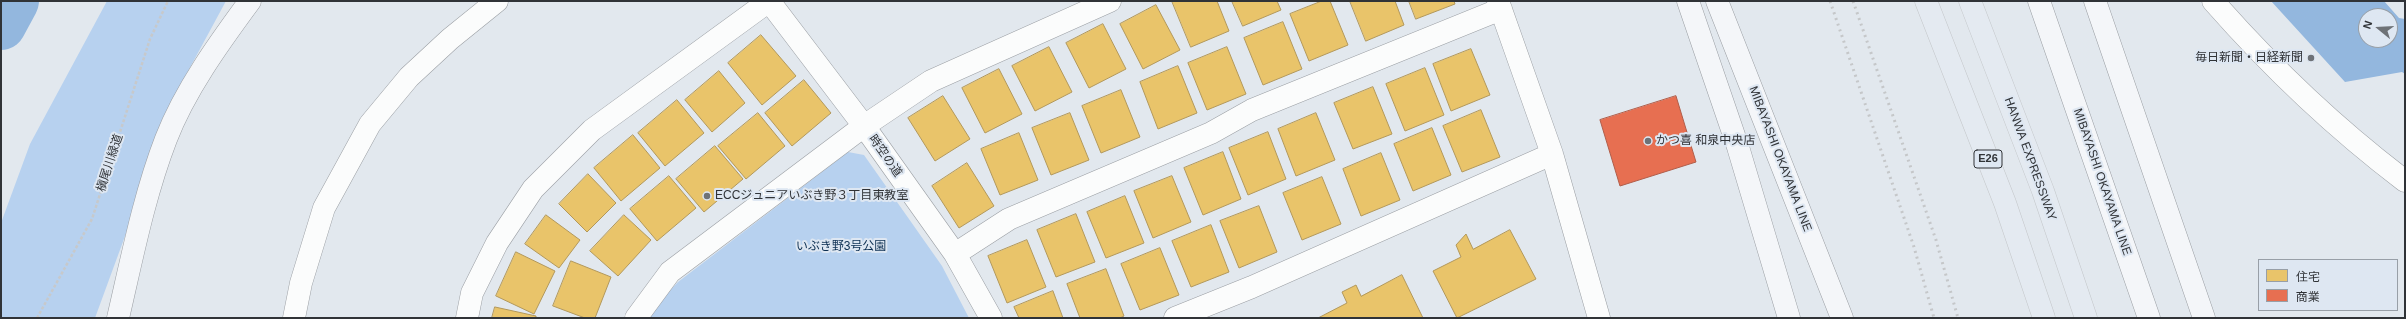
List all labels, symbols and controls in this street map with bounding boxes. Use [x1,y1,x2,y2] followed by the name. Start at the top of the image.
[2358,8,2398,48] north arrow
[2361,19,2374,30] text: N
[2195,51,2303,65] place label: 毎日新聞・日経新聞
[2306,53,2316,63] marker: 毎日新聞・日経新聞
[1746,84,1814,234] street label: MIBAYASHI OKAYAMA LINE
[2001,95,2059,223] street label: HANWA EXPRESSWAY
[2070,107,2134,257] street label: MIBAYASHI OKAYAMA LINE
[94,132,126,194] street label: 槇尾川緑道
[865,132,905,180] street label: 時空の道
[1656,134,1755,148] place label: かつ喜 和泉中央店
[1643,136,1653,146] marker: かつ喜 和泉中央店
[1974,150,2002,168] road number: E26
[715,189,908,203] place label: ECCジュニアいぶき野３丁目東教室
[702,191,712,201] marker: ECCジュニアいぶき野３丁目東教室
[796,240,886,254] park label: いぶき野3号公園
[2258,259,2398,311] legend
[2296,270,2320,284] text: 住宅
[2296,290,2320,304] text: 商業

